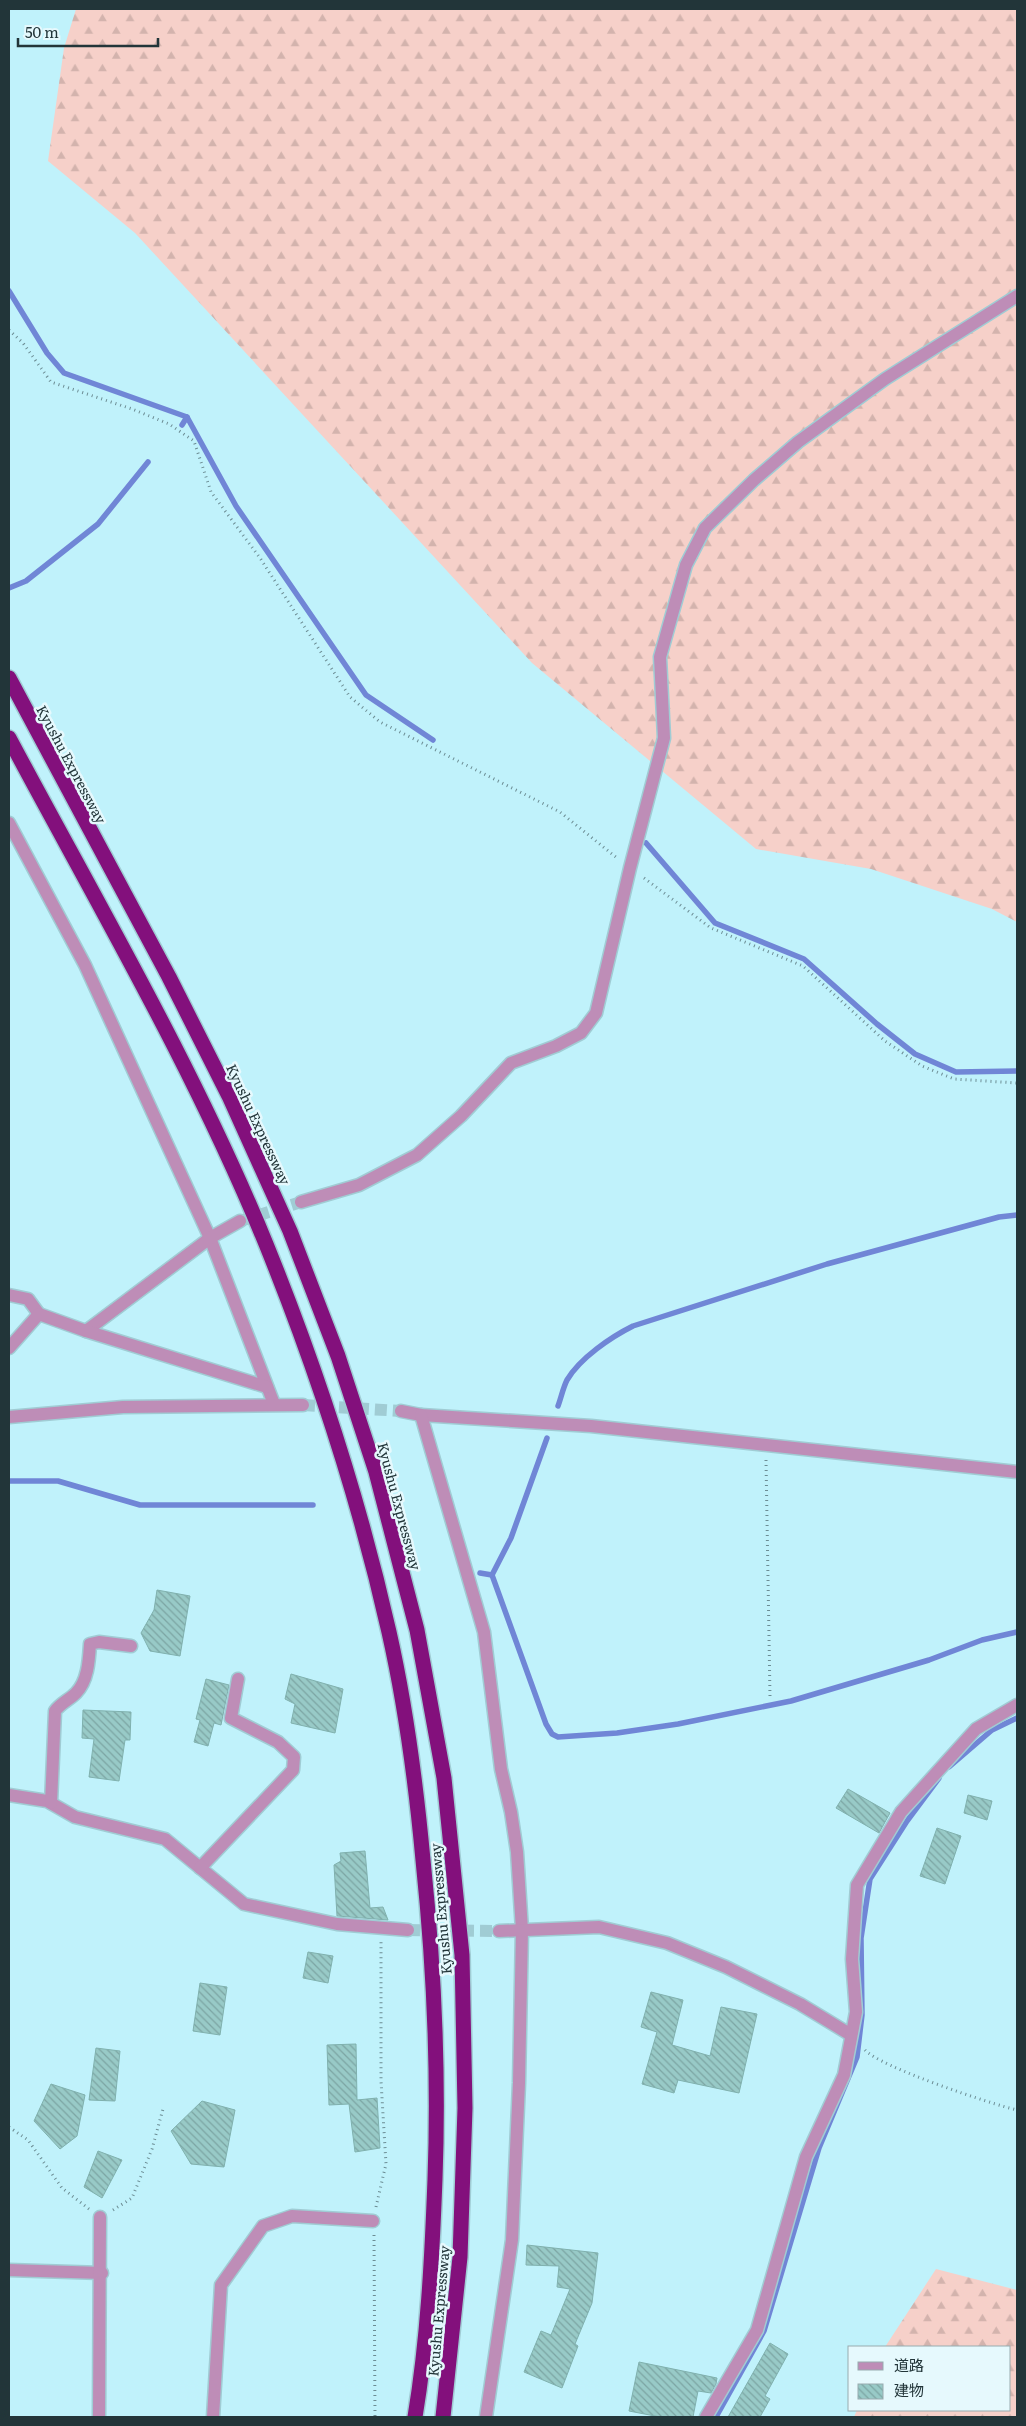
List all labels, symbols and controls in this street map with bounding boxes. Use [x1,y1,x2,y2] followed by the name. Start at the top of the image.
[18,15,158,47] scale bar
[25,20,59,43] text: 50 m
[32,701,112,828] street label: Kyushu Expressway
[222,1060,296,1189] street label: Kyushu Expressway
[373,1440,427,1573] street label: Kyushu Expressway
[424,1842,456,1975] street label: Kyushu Expressway
[422,2244,454,2377] street label: Kyushu Expressway
[848,2346,1011,2411] legend
[894,2353,924,2376] text: 道路
[894,2378,924,2401] text: 建物

